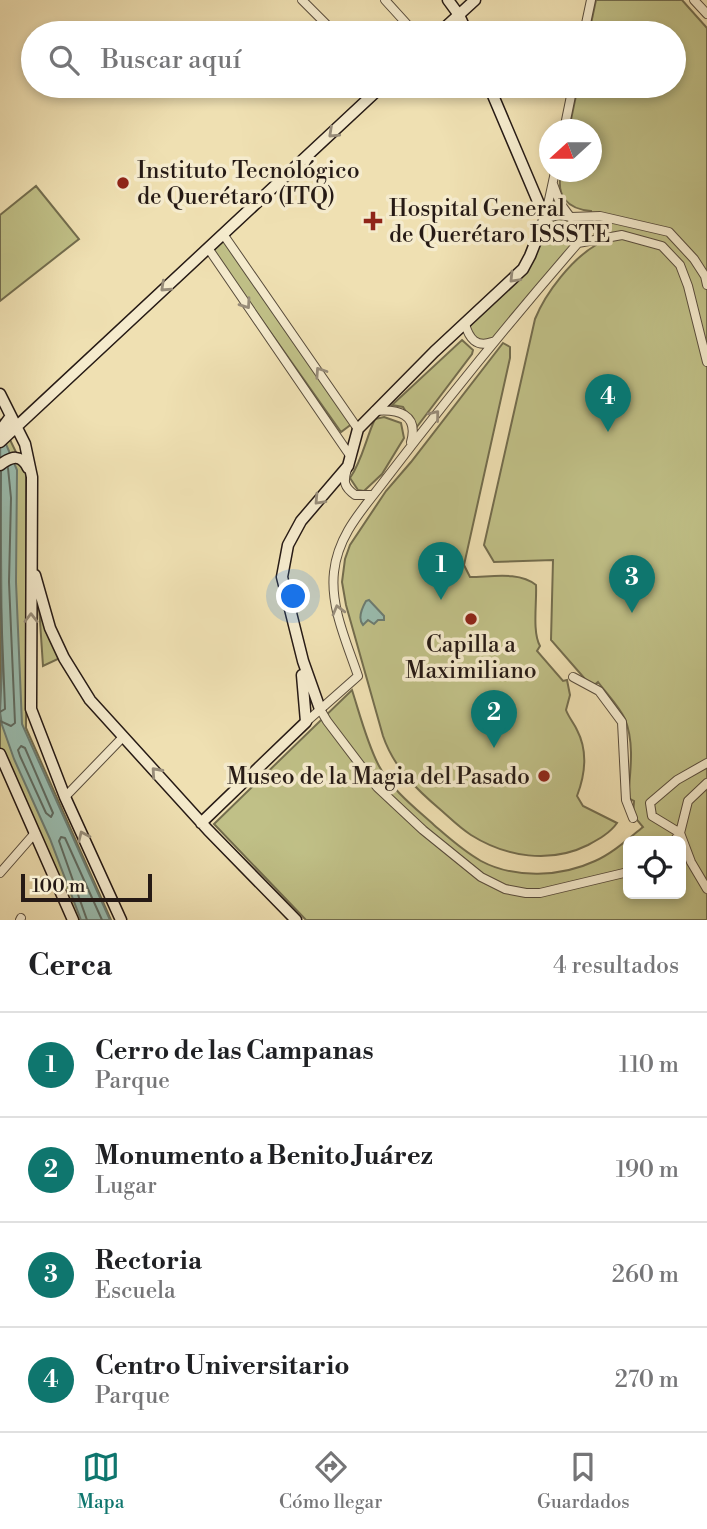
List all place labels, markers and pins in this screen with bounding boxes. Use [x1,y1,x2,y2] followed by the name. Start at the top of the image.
[137,157,360,211] place label: Instituto Tecnológico de Querétaro (ITQ)
[115,175,131,191] marker: Instituto Tecnológico de Querétaro (ITQ)
[389,195,611,249] place label: Hospital General de Querétaro ISSSTE
[363,211,383,231] marker: Hospital General de Querétaro ISSSTE
[585,374,631,432] pin: 4
[418,542,464,600] pin: 1
[609,555,655,613] pin: 3
[463,611,479,627] marker: Capilla a Maximiliano
[405,631,537,685] place label: Capilla a Maximiliano
[471,690,517,748] pin: 2
[227,763,530,791] place label: Museo de la Magia del Pasado
[536,768,552,784] marker: Museo de la Magia del Pasado

